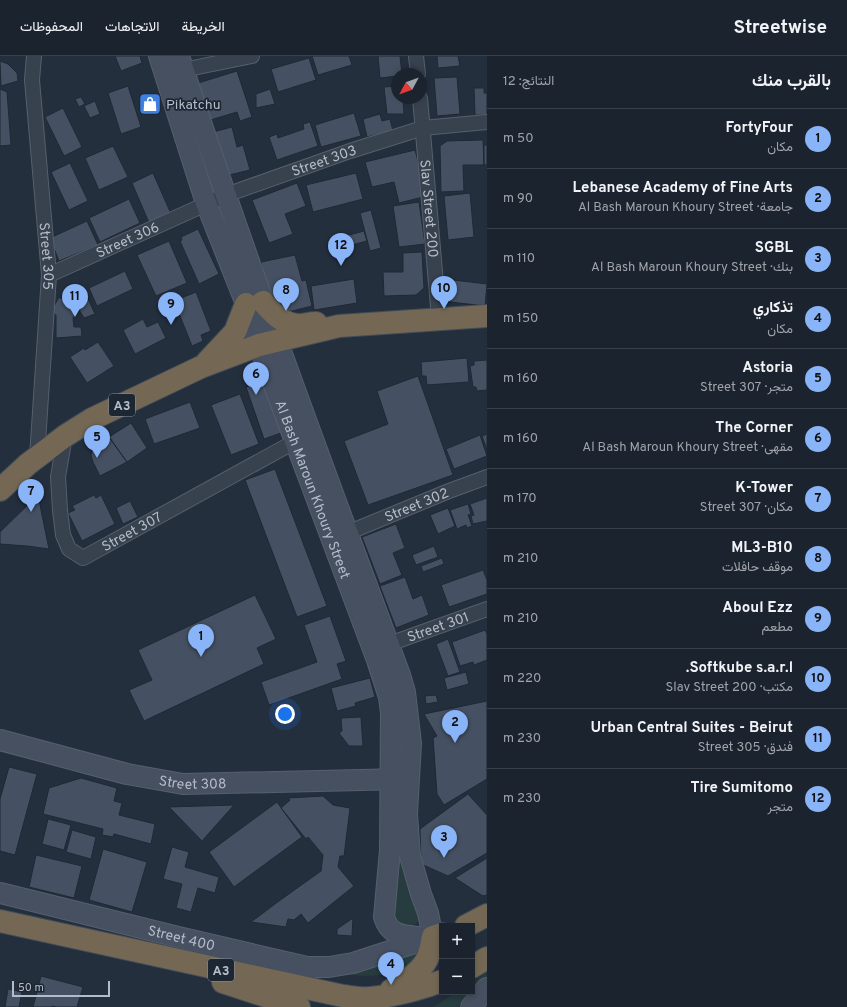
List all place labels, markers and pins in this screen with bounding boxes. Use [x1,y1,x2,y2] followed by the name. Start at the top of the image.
[137,91,163,117] shop icon: Pikatchu
[166,97,221,114] place label: Pikatchu
[328,233,354,266] pin: 12
[431,276,457,309] pin: 10
[273,278,299,311] pin: 8
[62,284,88,317] pin: 11
[158,292,184,325] pin: 9
[243,362,269,395] pin: 6
[84,425,110,458] pin: 5
[18,479,44,512] pin: 7
[188,624,214,657] pin: 1
[442,710,468,743] pin: 2
[431,825,457,858] pin: 3
[378,952,404,985] pin: 4

